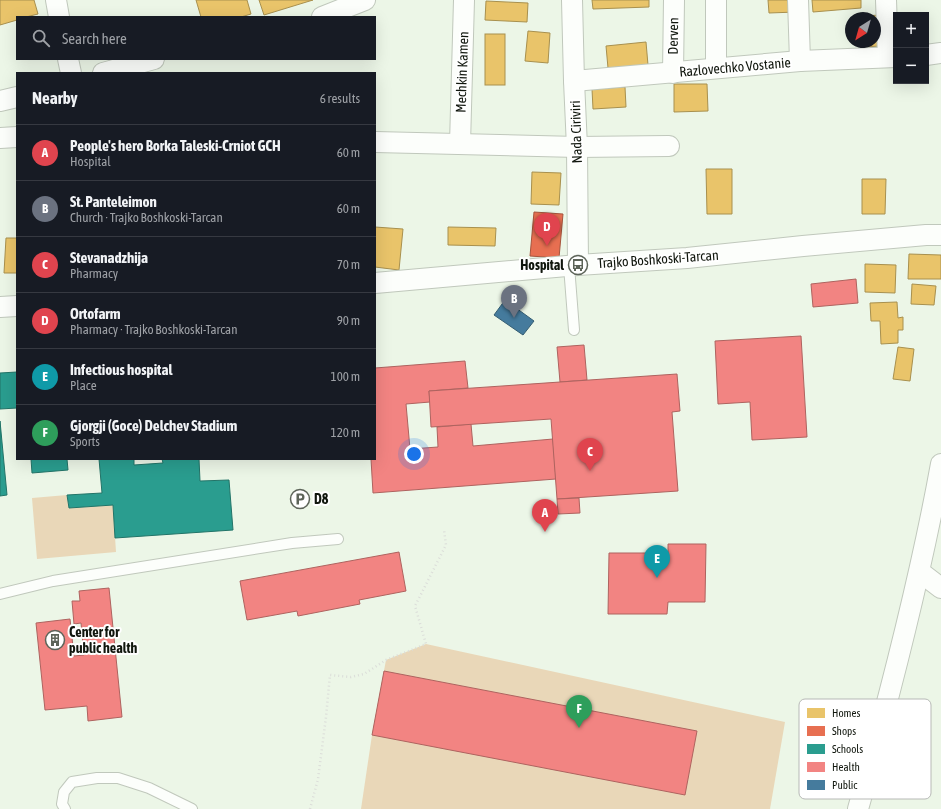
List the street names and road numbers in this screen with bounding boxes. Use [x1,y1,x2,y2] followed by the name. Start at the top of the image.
[665,17,681,55] street label: Derven
[453,31,471,113] street label: Mechkin Kamen
[679,54,791,80] street label: Razlovechko Vostanie
[567,100,585,164] street label: Nada Ciriviri
[597,247,719,271] street label: Trajko Boshkoski-Tarcan

